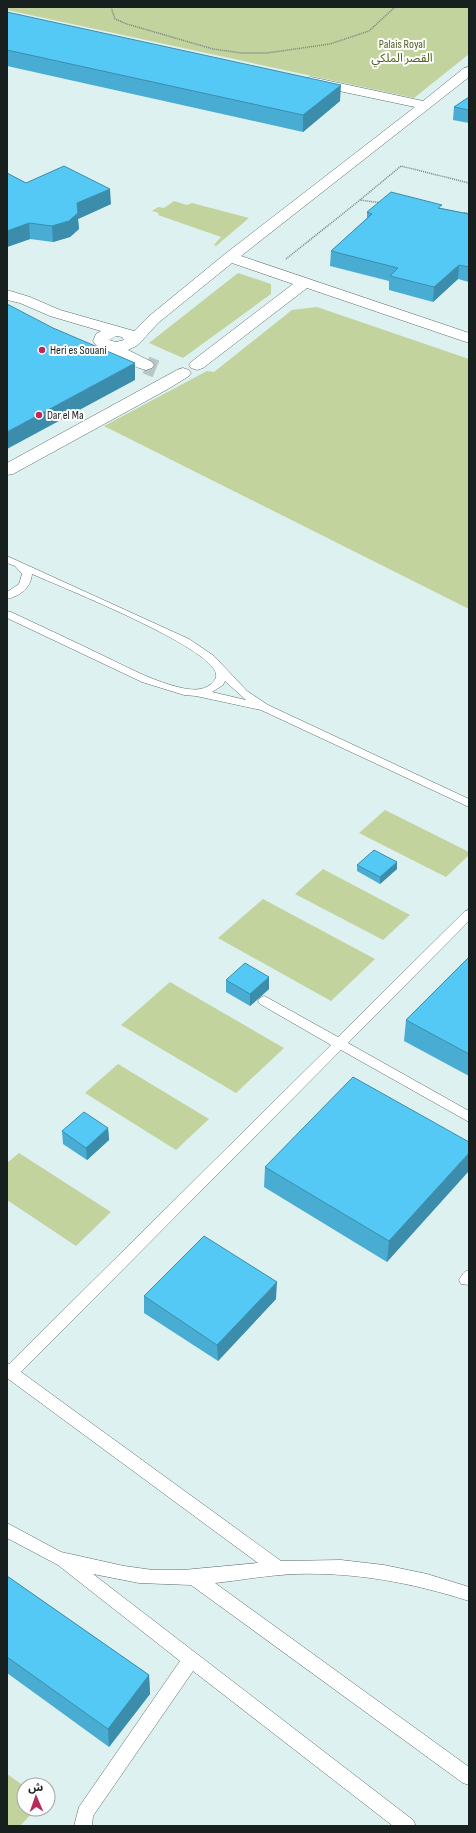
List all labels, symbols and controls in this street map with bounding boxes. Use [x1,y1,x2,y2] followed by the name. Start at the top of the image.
[371,37,433,68] park label: Palais Royal القصر الملكي
[50,343,107,358] place label: Heri es Souani
[37,345,47,355] marker: Heri es Souani
[47,408,84,423] place label: Dar el Ma
[34,410,44,420] marker: Dar el Ma
[16,1777,56,1817] north arrow
[28,1781,43,1794] text: ش

